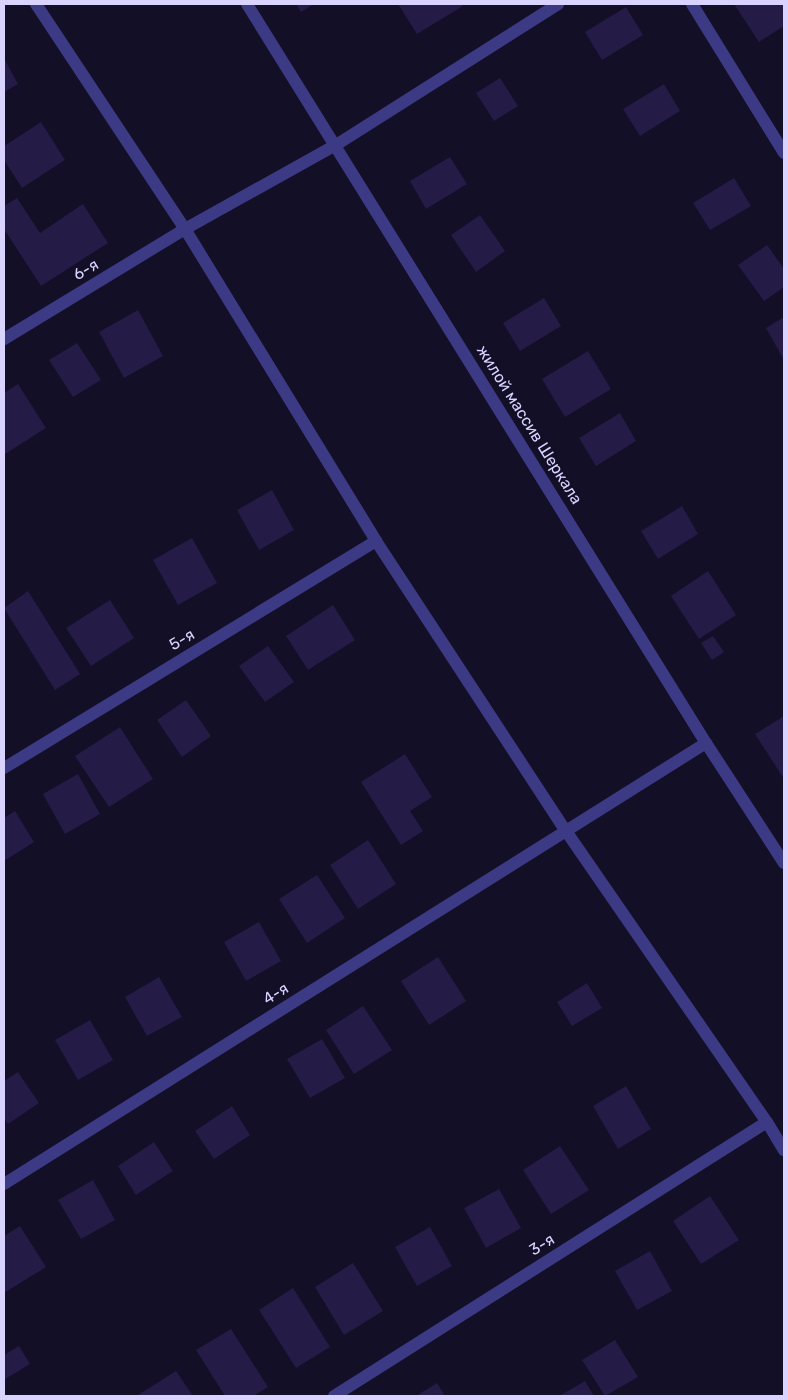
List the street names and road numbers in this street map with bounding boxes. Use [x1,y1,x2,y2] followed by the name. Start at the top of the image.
[70,255,102,285] street label: 6-я
[472,342,586,508] street label: жилой массив Шеркала
[166,625,198,655] street label: 5-я
[260,979,292,1009] street label: 4-я
[526,1230,558,1260] street label: 3-я

